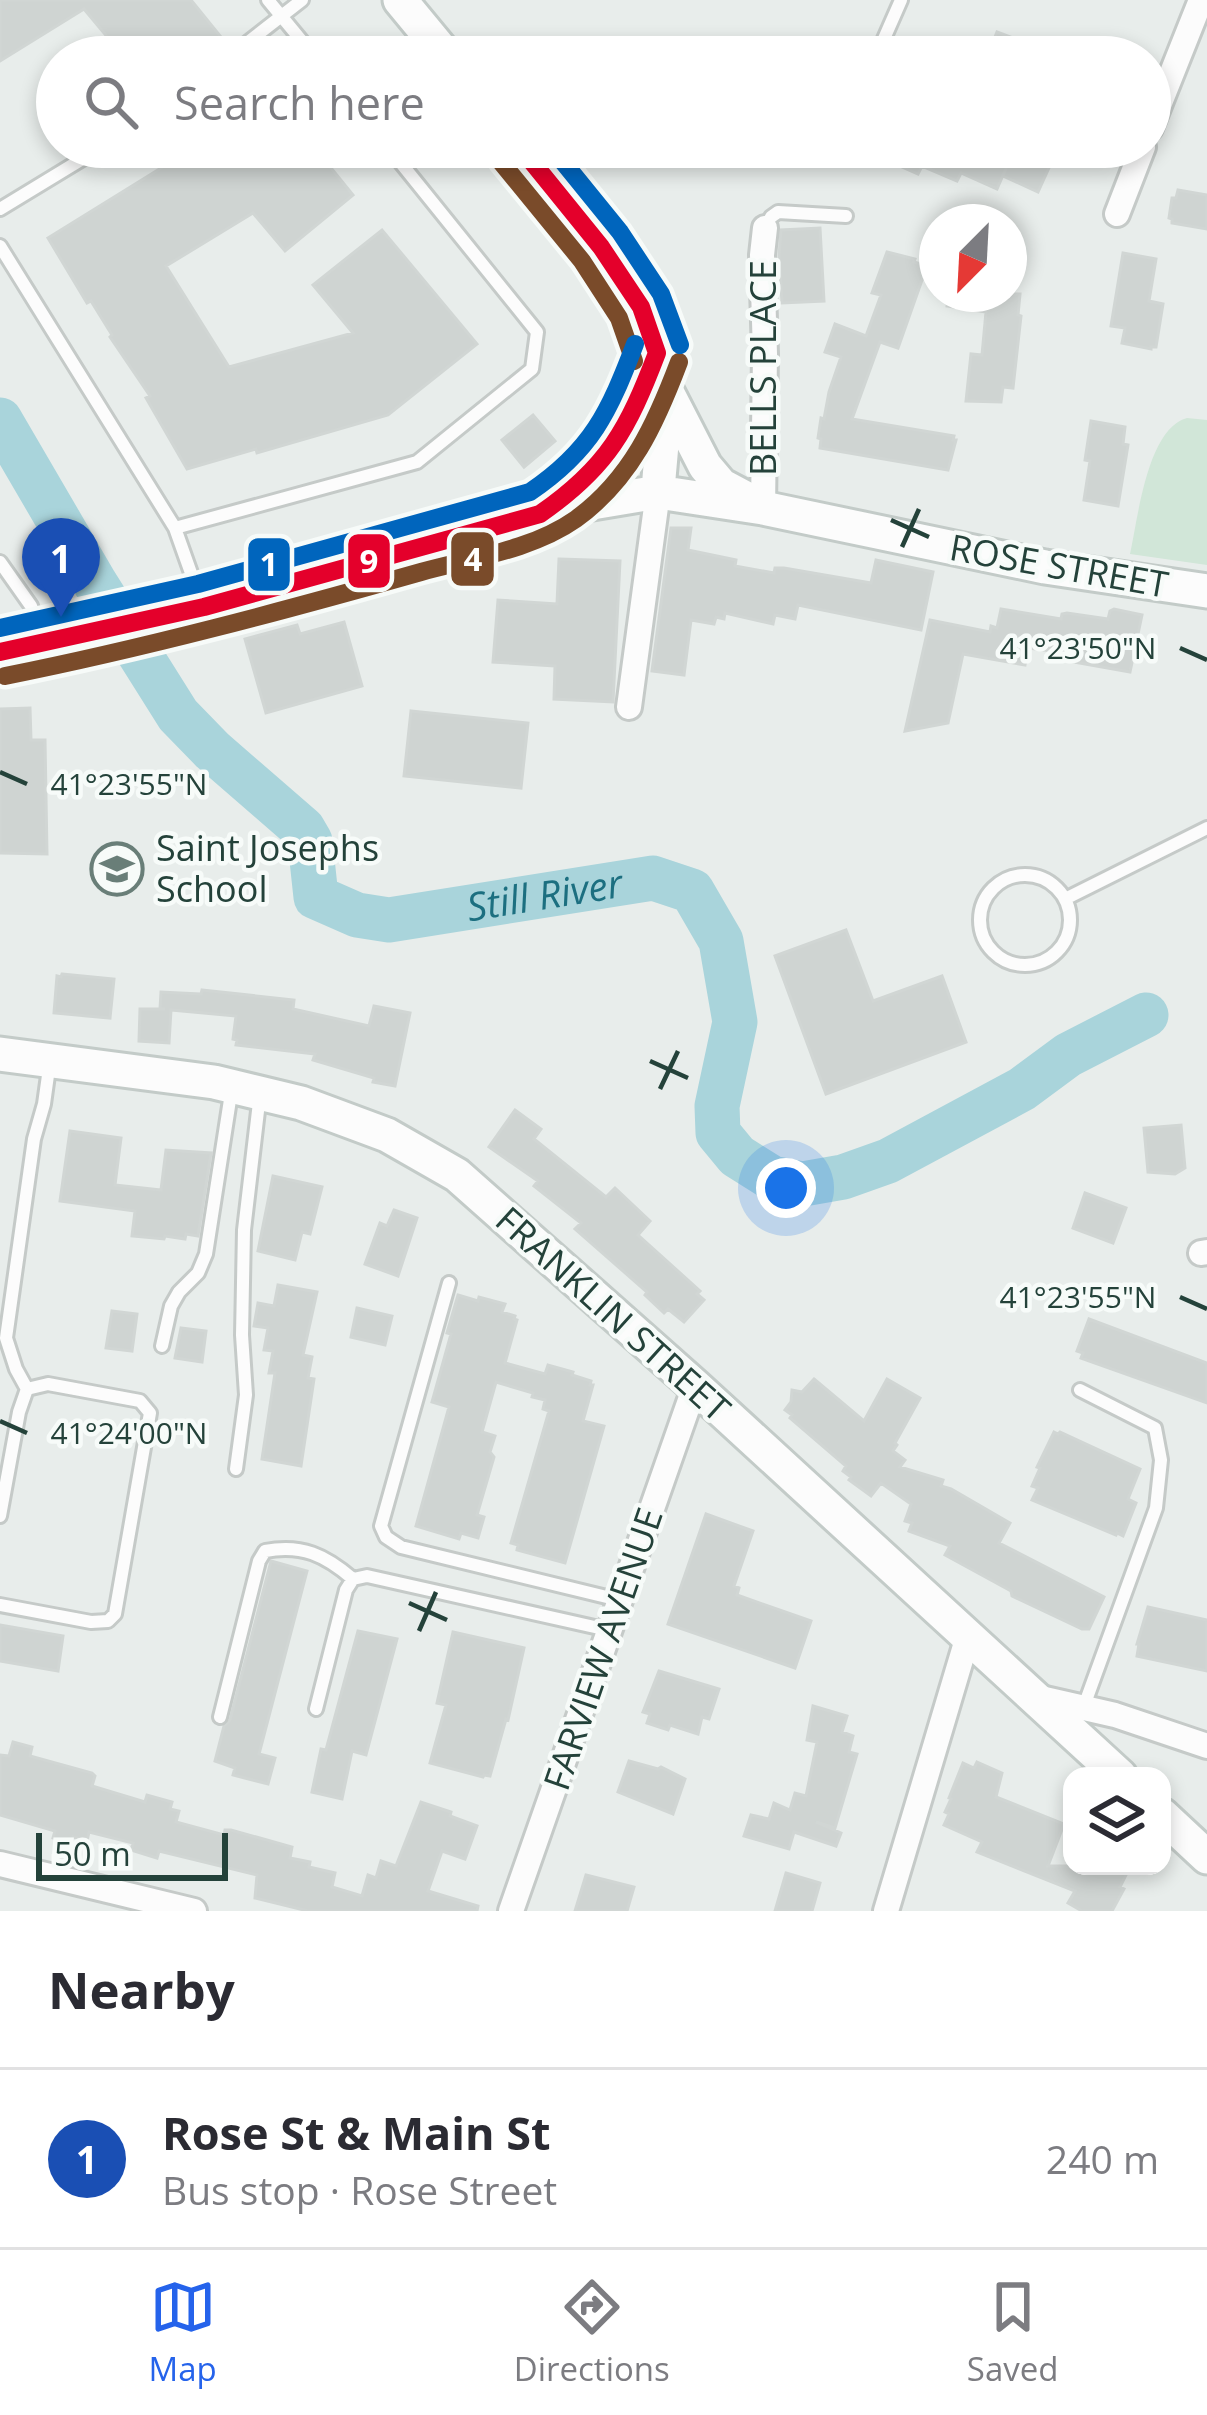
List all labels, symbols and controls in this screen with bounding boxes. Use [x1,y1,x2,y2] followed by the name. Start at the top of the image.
[36,36,1171,168] search box
[78,69,144,135] icon: search
[174,72,425,133] text: Search here
[919,204,1027,312] north arrow
[738,260,787,476] street label: BELLS PLACE
[22,518,100,617] pin: 1
[946,522,1172,609] street label: ROSE STREET
[449,530,496,588] line badge: 4
[346,532,392,590] line badge: 9
[246,536,292,593] line badge: 1
[464,536,483,581] text: 4
[360,538,378,583] text: 9
[260,541,278,586] text: 1
[1000,627,1156,668] text: 41°23'50"N
[51,763,207,804] text: 41°23'55"N
[156,823,379,913] place label: Saint Josephs School
[89,841,145,897] school or university icon: Saint Josephs School
[463,855,628,932] water label: Still River
[756,1158,816,1218] your location
[486,1195,741,1432] street label: FRANKLIN STREET
[1000,1276,1156,1317] text: 41°23'55"N
[51,1412,207,1453] text: 41°24'00"N
[531,1501,674,1796] street label: FARVIEW AVENUE
[1063,1767,1171,1875] map controls
[1063,1767,1171,1875] button: layers
[36,1827,228,1880] scale bar
[54,1831,131,1876] text: 50 m
[48,1954,235,2024] text: Nearby
[162,2102,551,2163] text: Rose St & Main St
[76,2132,98,2185] text: 1
[1046,2132,1159,2185] text: 240 m
[162,2163,557,2216] text: Bus stop · Rose Street
[149,2274,217,2391] tab: Map
[514,2274,670,2391] tab: Directions
[967,2274,1058,2391] tab: Saved

